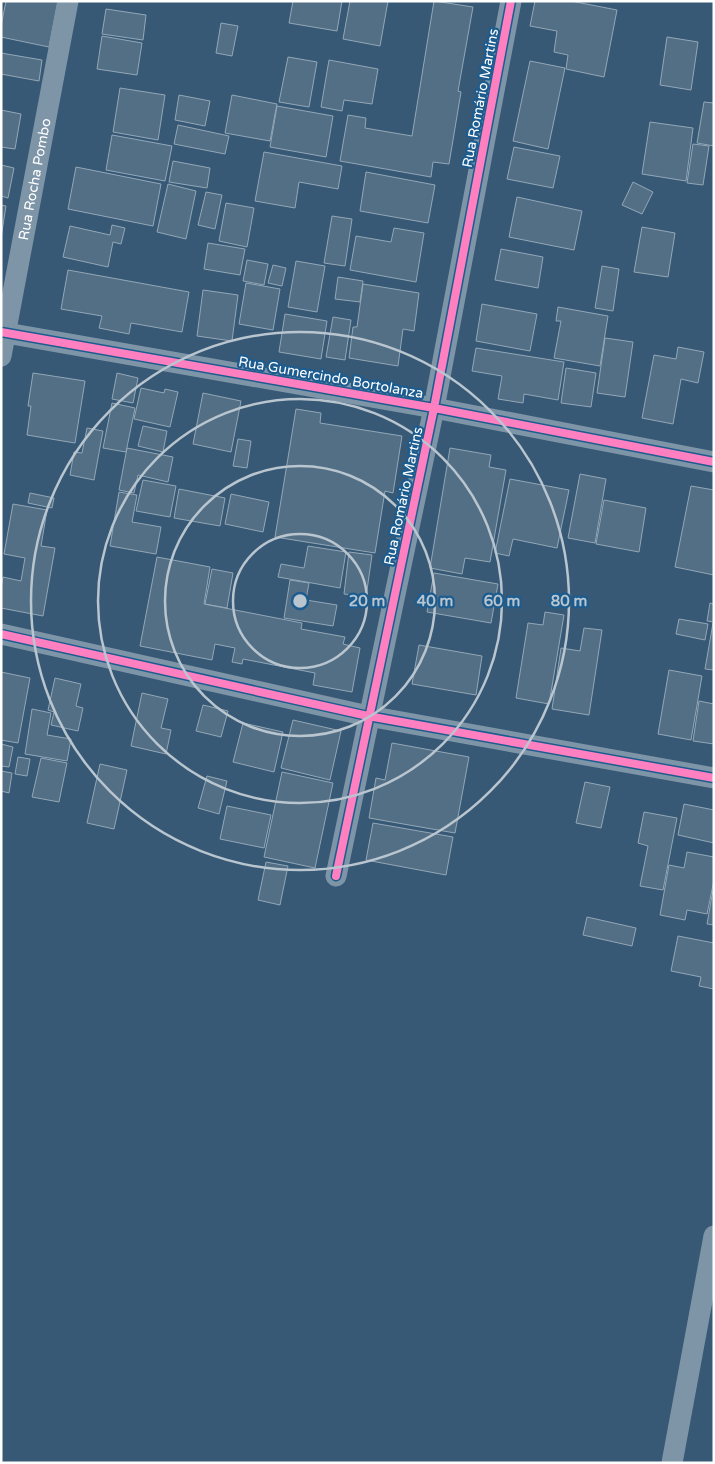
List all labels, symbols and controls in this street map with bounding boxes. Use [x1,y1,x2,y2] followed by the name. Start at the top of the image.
[459,27,502,169] street label: Rua Romário Martins
[15,117,55,242] street label: Rua Rocha Pombo
[237,353,425,402] street label: Rua Gumercindo Bortolanza
[381,425,427,567] street label: Rua Romário Martins
[291,592,309,610] centre of rings
[349,592,385,610] text: 20 m
[417,592,453,610] text: 40 m
[484,592,520,610] text: 60 m
[551,592,587,610] text: 80 m

